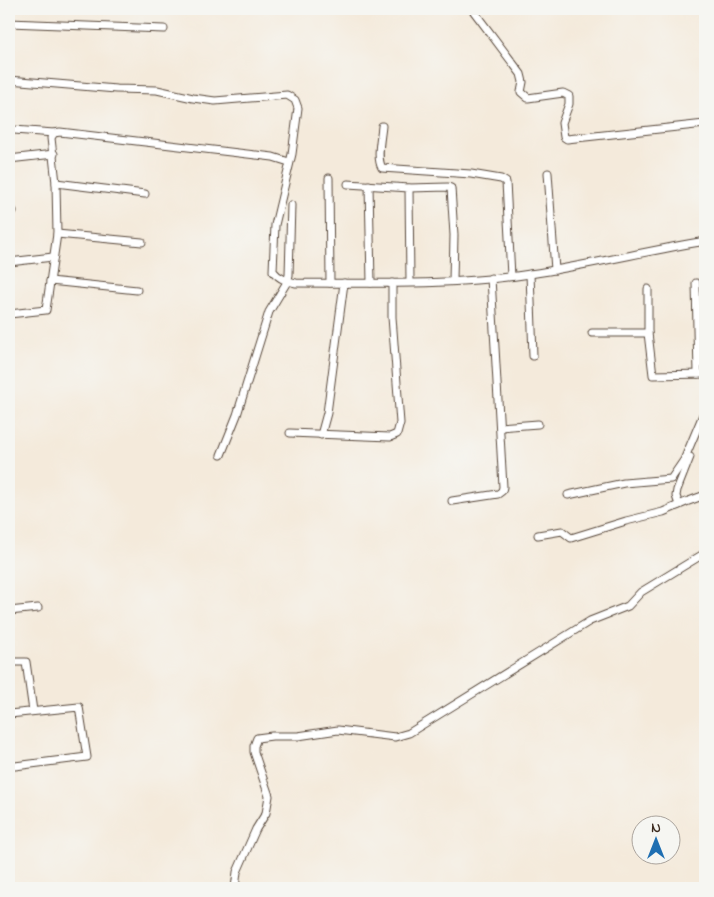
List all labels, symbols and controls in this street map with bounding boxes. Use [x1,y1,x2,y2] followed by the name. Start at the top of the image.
[632,814,682,864] north arrow
[651,818,661,839] text: N

